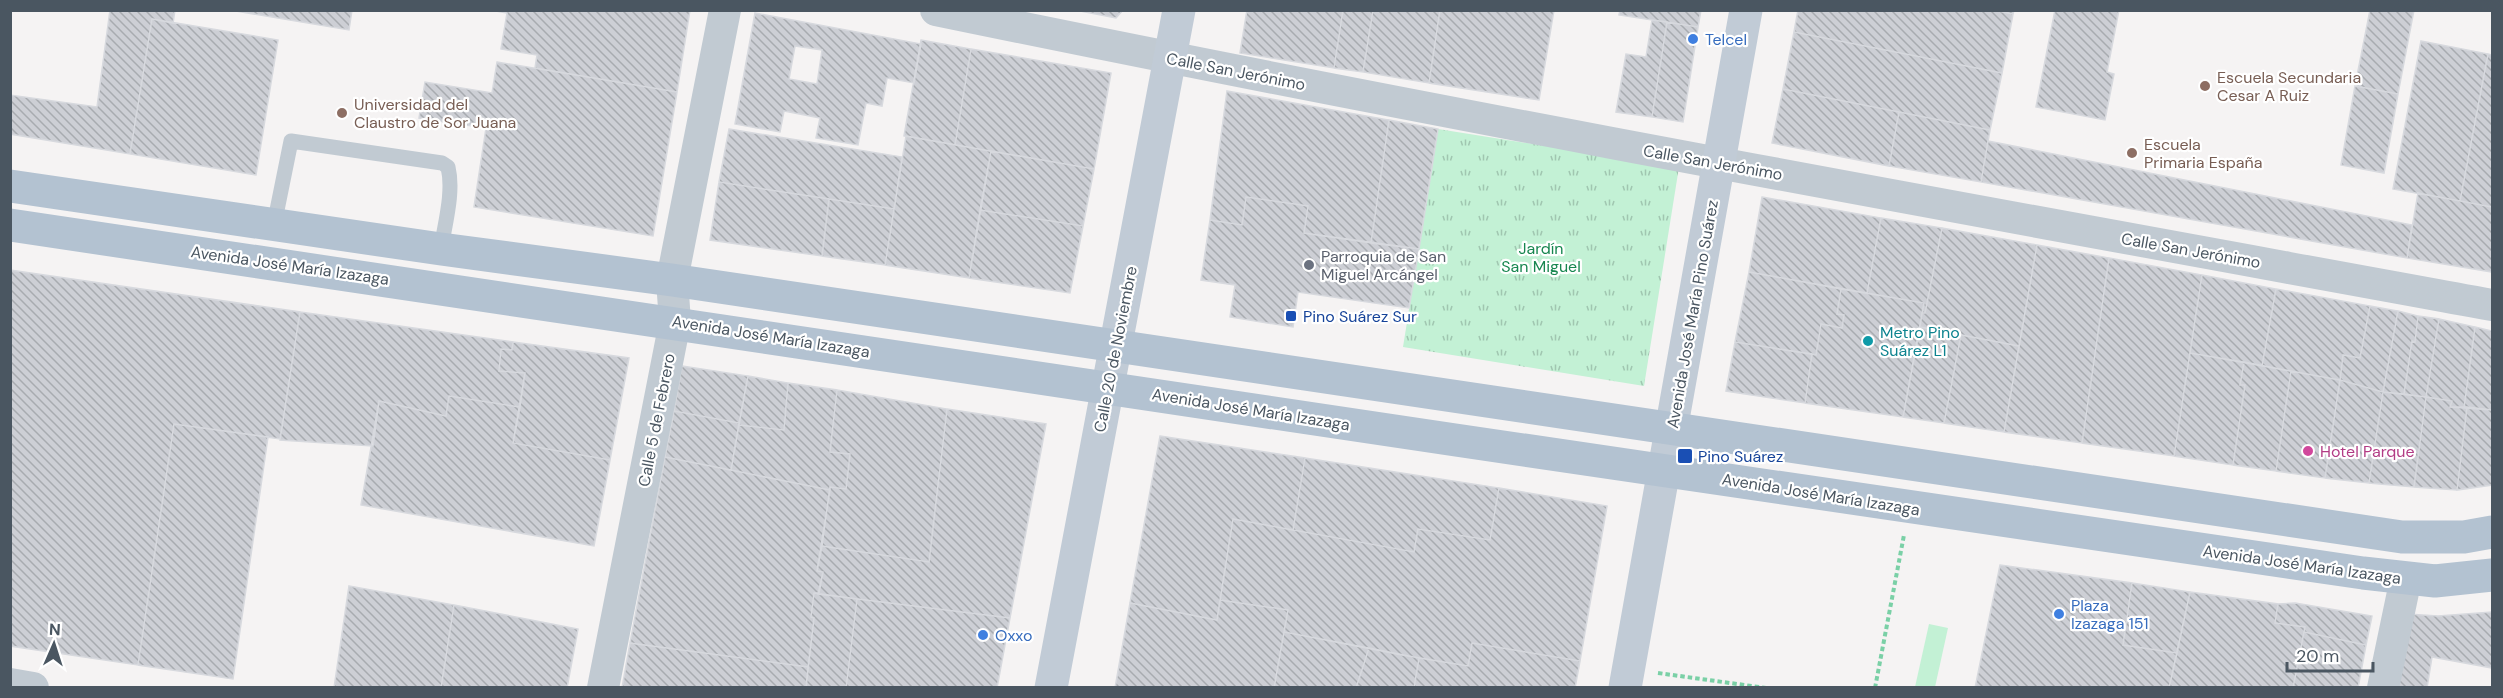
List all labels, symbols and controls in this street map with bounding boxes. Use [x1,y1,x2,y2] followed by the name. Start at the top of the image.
[1705,29,1747,50] place label: Telcel
[1686,32,1700,46] marker: Telcel
[1165,48,1307,95] street label: Calle San Jerónimo
[2217,67,2361,106] place label: Escuela Secundaria Cesar A Ruiz
[2198,79,2212,93] marker: Escuela Secundaria Cesar A Ruiz
[354,94,516,133] place label: Universidad del Claustro de Sor Juana
[335,106,349,120] marker: Universidad del Claustro de Sor Juana
[2144,134,2262,173] place label: Escuela Primaria España
[1642,140,1784,185] street label: Calle San Jerónimo
[2125,146,2139,160] marker: Escuela Primaria España
[1662,198,1723,430] street label: Avenida José María Pino Suárez
[2120,228,2262,273] street label: Calle San Jerónimo
[1501,238,1581,277] park label: Jardín San Miguel
[190,241,390,290] street label: Avenida José María Izazaga
[1321,246,1446,285] place label: Parroquia de San Miguel Arcángel
[1302,258,1316,272] marker: Parroquia de San Miguel Arcángel
[1089,264,1142,434] street label: Calle 20 de Noviembre
[1303,306,1417,327] place label: Pino Suárez Sur
[1284,309,1298,323] marker: Pino Suárez Sur
[671,310,871,362] street label: Avenida José María Izazaga
[1880,322,1960,361] place label: Metro Pino Suárez L1
[1861,334,1875,348] marker: Metro Pino Suárez L1
[633,352,680,488] street label: Calle 5 de Febrero
[1151,383,1351,435] street label: Avenida José María Izazaga
[2320,441,2415,462] place label: Hotel Parque
[2301,444,2315,458] marker: Hotel Parque
[1698,446,1783,467] place label: Pino Suárez
[1676,447,1694,465] marker: Pino Suárez
[1721,468,1921,520] street label: Avenida José María Izazaga
[2202,540,2402,589] street label: Avenida José María Izazaga
[2071,595,2148,634] place label: Plaza Izazaga 151
[2052,607,2066,621] marker: Plaza Izazaga 151
[24,614,84,674] north arrow
[48,619,61,640] text: N
[995,625,1032,646] place label: Oxxo
[976,628,990,642] marker: Oxxo
[2287,635,2372,673] scale bar
[2296,644,2339,668] text: 20 m

